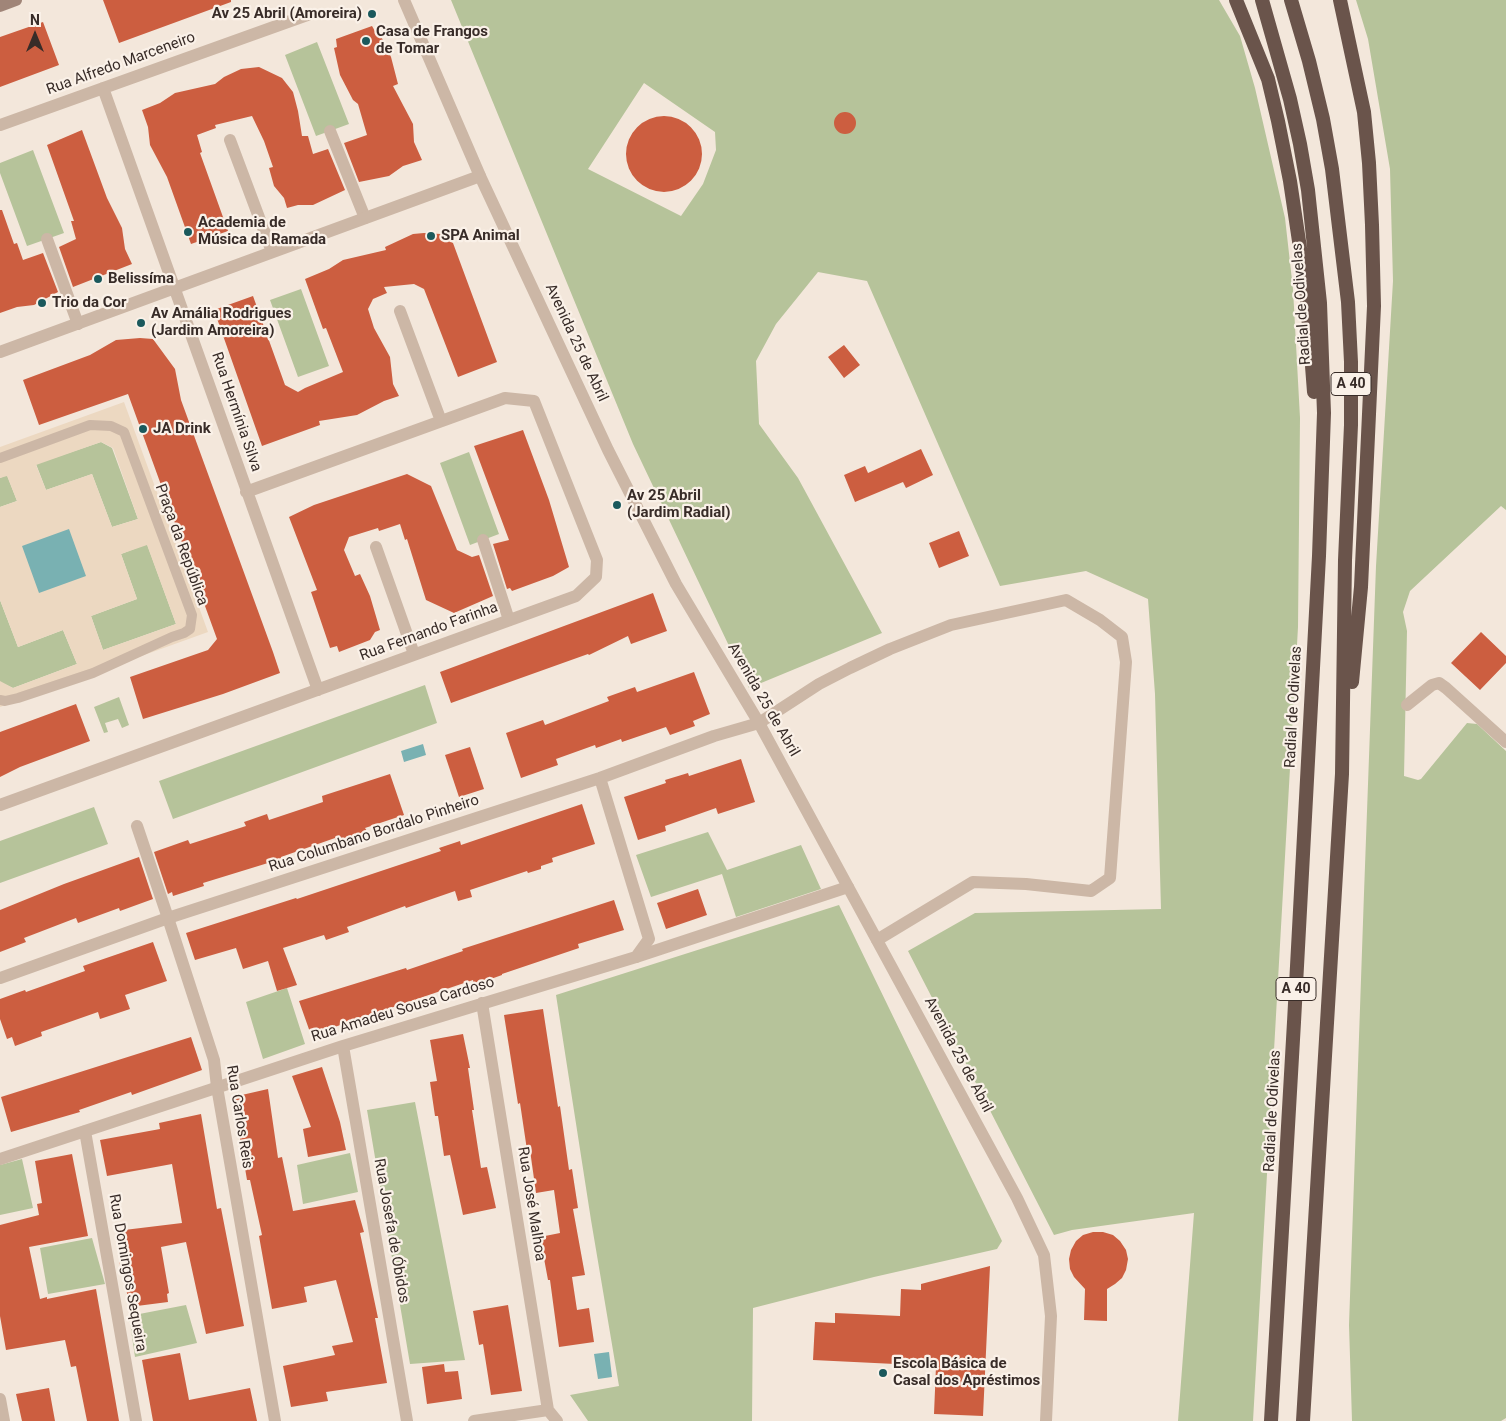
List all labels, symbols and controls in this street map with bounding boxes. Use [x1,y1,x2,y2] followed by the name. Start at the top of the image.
[212,5,362,23] place label: Av 25 Abril (Amoreira)
[366,8,378,20] marker: Av 25 Abril (Amoreira)
[10,10,60,60] north arrow
[30,12,40,28] text: N
[376,23,488,58] place label: Casa de Frangos de Tomar
[44,29,198,99] street label: Rua Alfredo Marceneiro
[360,35,372,47] marker: Casa de Frangos de Tomar
[198,214,326,249] place label: Academia de Música da Ramada
[182,226,194,238] marker: Academia de Música da Ramada
[441,227,520,245] place label: SPA Animal
[425,230,437,242] marker: SPA Animal
[1289,242,1315,366] street label: Radial de Odivelas
[108,270,174,288] place label: Belissíma
[92,273,104,285] marker: Belissíma
[541,281,611,405] street label: Avenida 25 de Abril
[52,294,126,312] place label: Trio da Cor
[36,297,48,309] marker: Trio da Cor
[151,305,291,340] place label: Av Amália Rodrigues (Jardim Amoreira)
[135,317,147,329] marker: Av Amália Rodrigues (Jardim Amoreira)
[207,350,265,474] street label: Rua Hermínia Silva
[1331,372,1371,396] road number: A 40
[153,420,211,438] place label: JA Drink
[137,423,149,435] marker: JA Drink
[151,482,211,608] street label: Praça da República
[627,487,730,522] place label: Av 25 Abril (Jardim Radial)
[611,499,623,511] marker: Av 25 Abril (Jardim Radial)
[357,599,501,665] street label: Rua Fernando Farinha
[723,640,803,760] street label: Avenida 25 de Abril
[1282,645,1306,769] street label: Radial de Odivelas
[267,791,481,877] street label: Rua Columbano Bordalo Pinheiro
[309,974,497,1046] street label: Rua Amadeu Sousa Cardoso
[1276,978,1316,1001] road number: A 40
[920,994,996,1116] street label: Avenida 25 de Abril
[1261,1049,1285,1173] street label: Radial de Odivelas
[222,1064,256,1170] street label: Rua Carlos Reis
[513,1146,549,1262] street label: Rua José Malhoa
[369,1157,413,1305] street label: Rua Josefa de Óbidos
[104,1193,150,1353] street label: Rua Domingos Sequeira
[893,1355,1040,1390] place label: Escola Básica de Casal dos Apréstimos
[877,1367,889,1379] marker: Escola Básica de Casal dos Apréstimos

